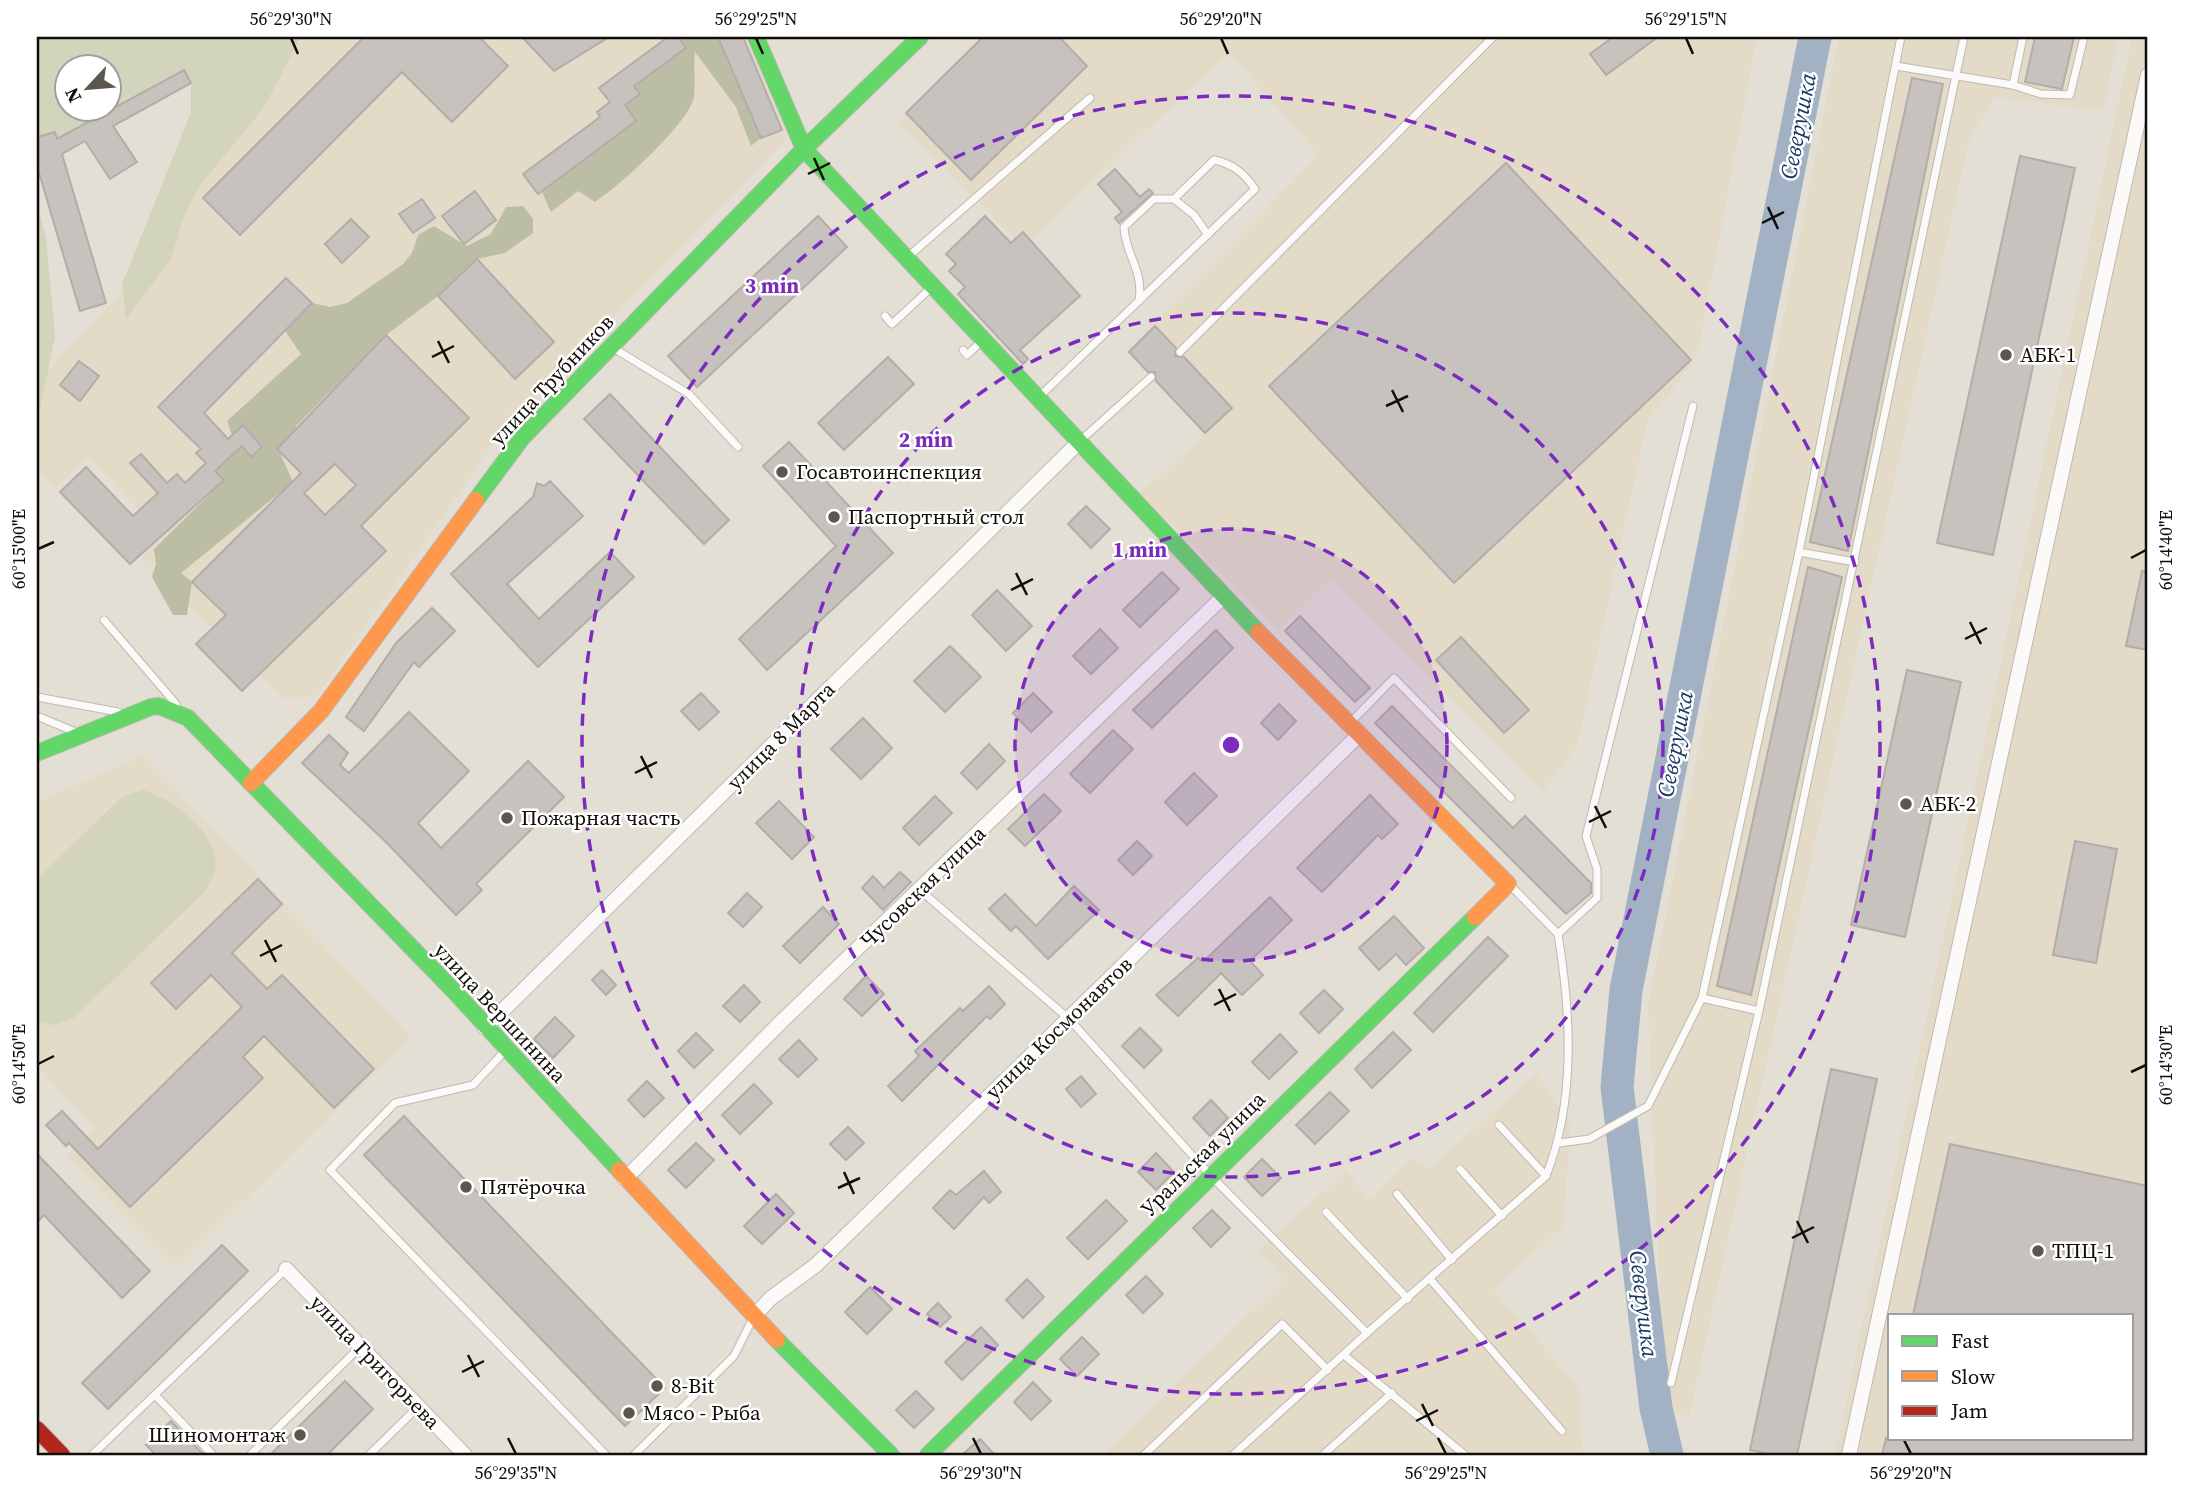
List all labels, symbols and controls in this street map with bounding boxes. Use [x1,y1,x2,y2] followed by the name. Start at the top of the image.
[250,6,332,31] text: 56°29'30"N
[715,6,797,31] text: 56°29'25"N
[1180,6,1262,31] text: 56°29'20"N
[1645,6,1727,31] text: 56°29'15"N
[52,52,122,122] north arrow
[1772,70,1824,182] water label: Северушка
[58,83,87,107] text: N
[745,271,799,300] text: 3 min
[483,308,620,451] street label: улица Трубников
[2020,340,2076,369] place label: АБК-1
[1998,347,2014,363] marker: АБК-1
[899,425,953,454] text: 2 min
[796,457,982,486] place label: Госавтоинспекция
[774,464,790,480] marker: Госавтоинспекция
[848,502,1024,531] place label: Паспортный стол
[6,509,31,589] text: 60°15'00"E
[826,509,842,525] marker: Паспортный стол
[2153,510,2178,590] text: 60°14'40"E
[1113,535,1167,564] text: 1 min
[720,675,841,796] street label: улица 8 Марта
[1649,688,1701,800] water label: Северушка
[1219,733,1243,757] centre of rings
[1920,789,1976,818] place label: АБК-2
[1898,796,1914,812] marker: АБК-2
[521,803,680,832] place label: Пожарная часть
[499,810,515,826] marker: Пожарная часть
[853,819,992,954] street label: Чусовская улица
[428,936,573,1089] street label: улица Вершинина
[979,950,1139,1105] street label: улица Космонавтов
[6,1024,31,1104] text: 60°14'50"E
[2153,1025,2178,1105] text: 60°14'30"E
[1134,1085,1272,1222] street label: Уральская улица
[480,1172,586,1201] place label: Пятёрочка
[458,1179,474,1195] marker: Пятёрочка
[2052,1236,2114,1265] place label: ТПЦ-1
[2030,1243,2046,1259] marker: ТПЦ-1
[1622,1249,1666,1359] water label: Северушка
[304,1288,447,1435] street label: улица Григорьева
[1888,1314,2132,1440] legend
[1951,1326,1989,1355] text: Fast
[1951,1362,1995,1391] text: Slow
[671,1371,715,1400] place label: 8-Bit
[649,1378,665,1394] marker: 8-Bit
[1950,1396,1988,1425] text: Jam
[643,1398,761,1427] place label: Мясо - Рыба
[621,1405,637,1421] marker: Мясо - Рыба
[148,1420,286,1449] place label: Шиномонтаж
[292,1427,308,1443] marker: Шиномонтаж
[475,1460,557,1485] text: 56°29'35"N
[940,1460,1022,1485] text: 56°29'30"N
[1405,1460,1487,1485] text: 56°29'25"N
[1870,1460,1952,1485] text: 56°29'20"N

